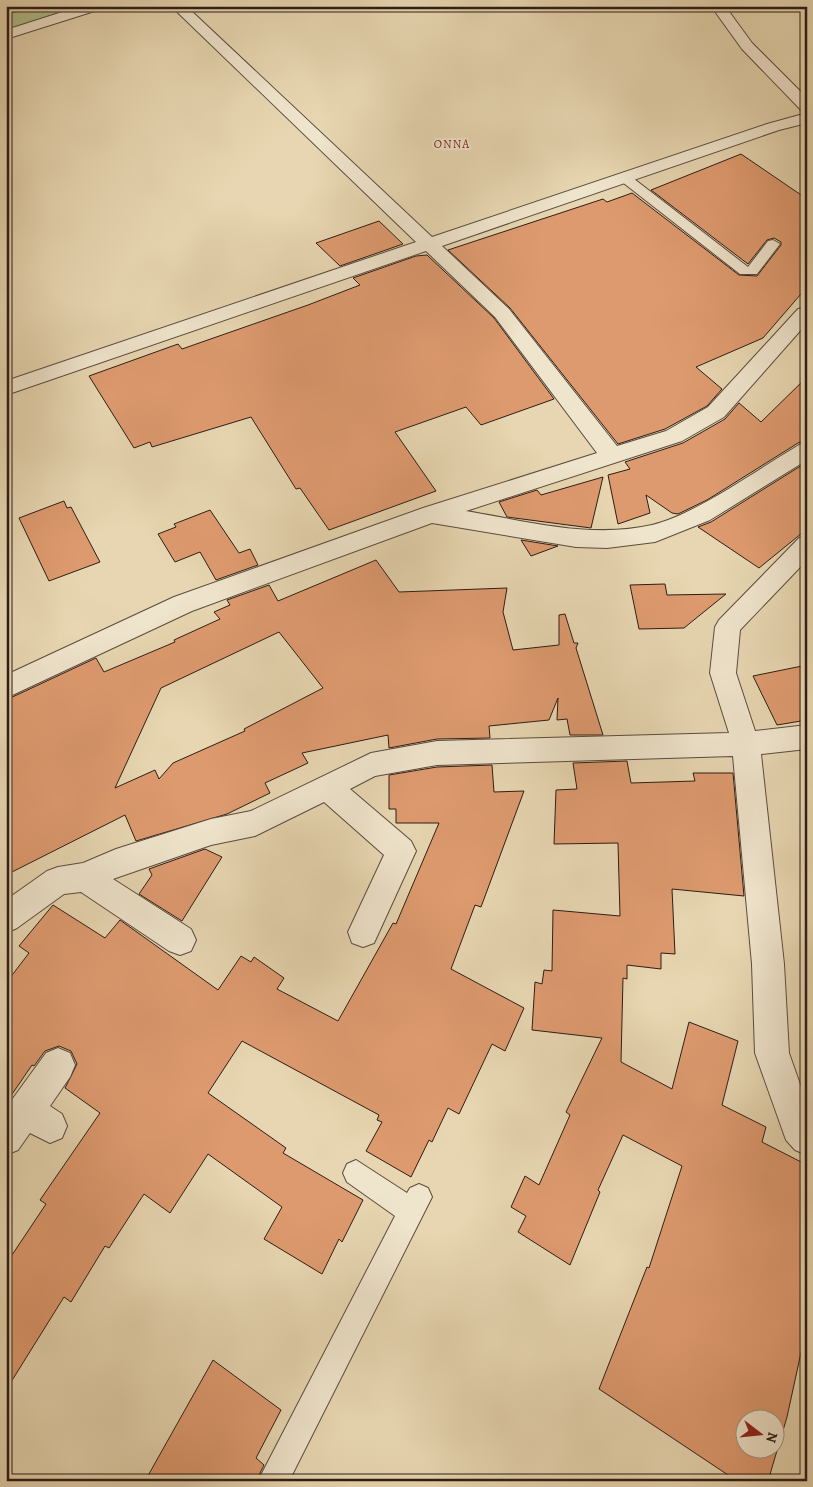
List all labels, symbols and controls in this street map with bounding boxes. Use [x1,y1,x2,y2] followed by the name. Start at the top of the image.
[434,136,470,152] district label: ONNA
[736,1410,786,1460] north arrow
[761,1430,783,1445] text: N

